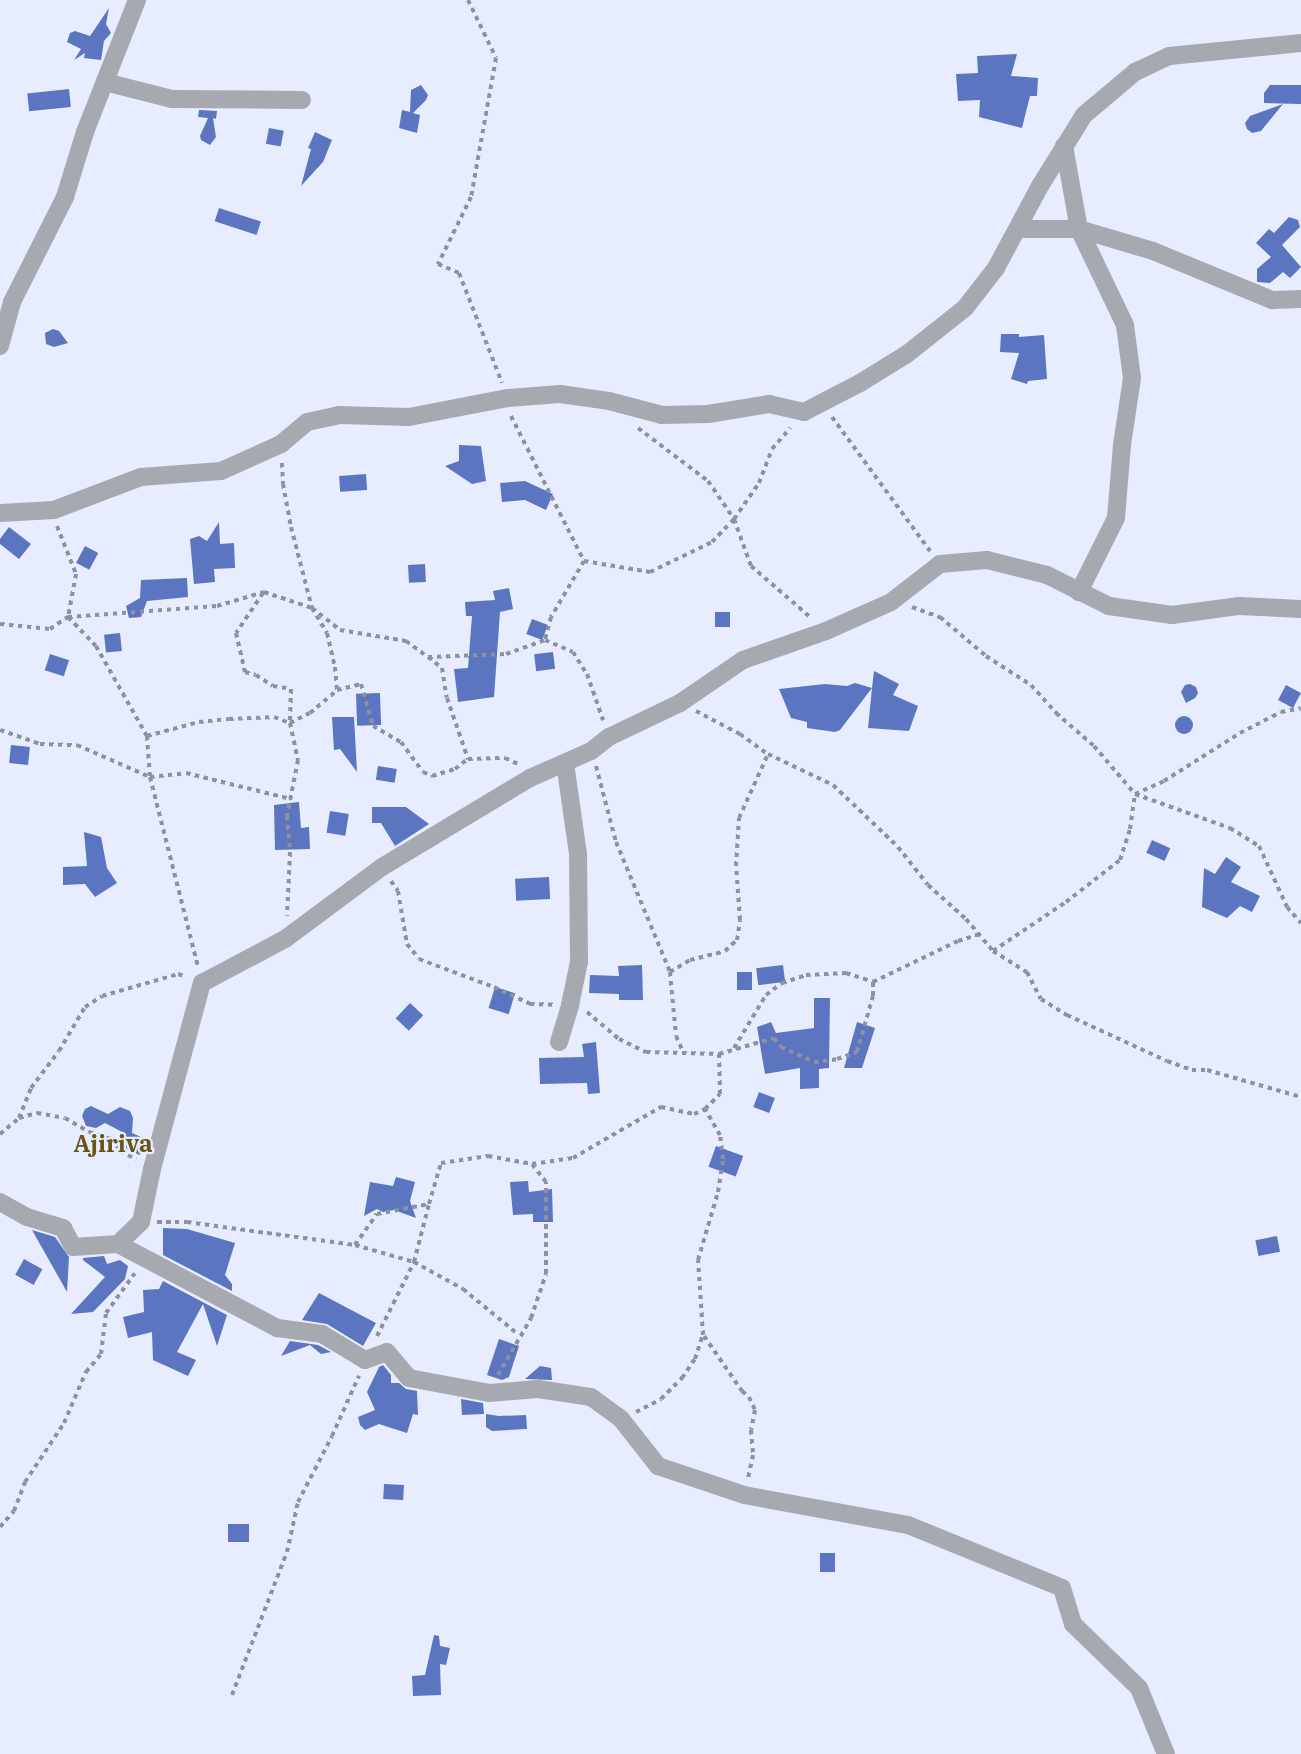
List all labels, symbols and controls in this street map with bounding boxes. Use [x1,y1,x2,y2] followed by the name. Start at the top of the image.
[73,1130,153,1158] district label: Ajiriva

